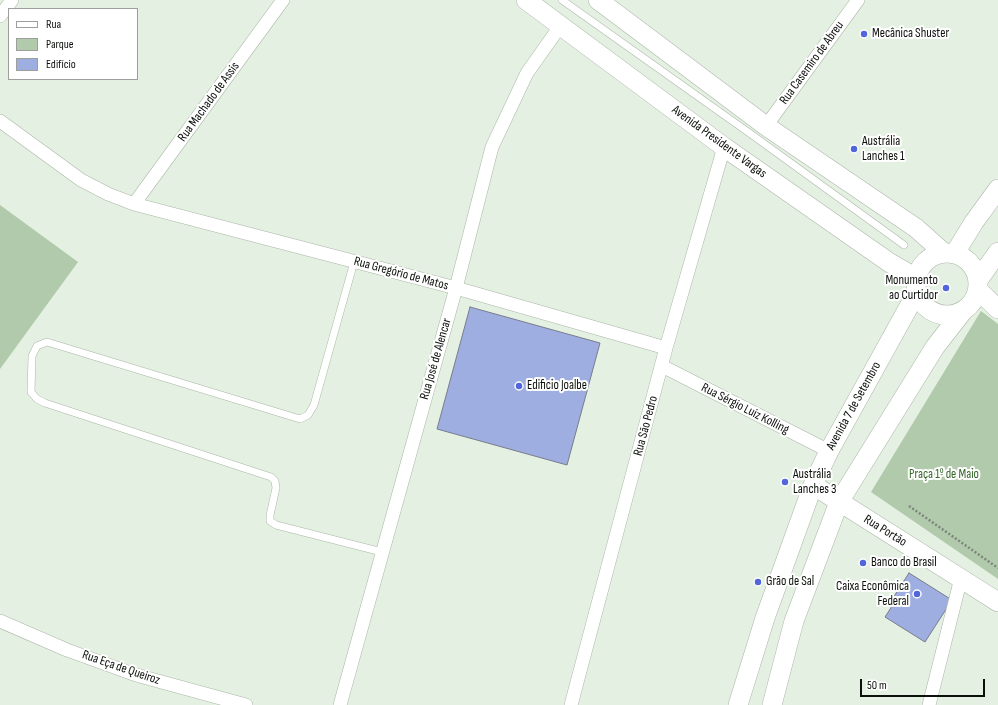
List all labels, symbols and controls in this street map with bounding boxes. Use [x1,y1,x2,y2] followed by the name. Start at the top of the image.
[8,8,138,80] legend
[46,17,61,32] text: Rua
[777,18,847,108] street label: Rua Casemiro de Abreu
[872,26,949,42] place label: Mecânica Shuster
[859,29,869,39] marker: Mecânica Shuster
[46,37,74,52] text: Parque
[46,57,76,72] text: Edifício
[175,59,243,145] street label: Rua Machado de Assis
[669,102,769,182] street label: Avenida Presidente Vargas
[862,134,905,165] place label: Austrália Lanches 1
[849,144,859,154] marker: Austrália Lanches 1
[352,254,450,294] street label: Rua Gregório de Matos
[885,273,938,304] place label: Monumento ao Curtidor
[941,283,951,293] marker: Monumento ao Curtidor
[417,316,455,402] street label: Rua José de Alencar
[823,359,885,453] street label: Avenida 7 de Setembro
[527,378,587,394] place label: Edificio Joalbe
[698,380,792,438] street label: Rua Sérgio Luiz Kolling
[514,381,524,391] marker: Edificio Joalbe
[630,394,662,458] street label: Rua São Pedro
[793,467,837,498] place label: Austrália Lanches 3
[909,467,979,483] park label: Praça 1º de Maio
[780,477,790,487] marker: Austrália Lanches 3
[861,512,909,550] street label: Rua Portão
[871,555,937,571] place label: Banco do Brasil
[858,558,868,568] marker: Banco do Brasil
[766,574,814,590] place label: Grão de Sal
[753,577,763,587] marker: Grão de Sal
[836,579,909,610] place label: Caixa Econômica Federal
[912,589,922,599] marker: Caixa Econômica Federal
[80,647,162,689] street label: Rua Eça de Queiroz
[862,671,987,697] scale bar
[867,678,887,693] text: 50 m

